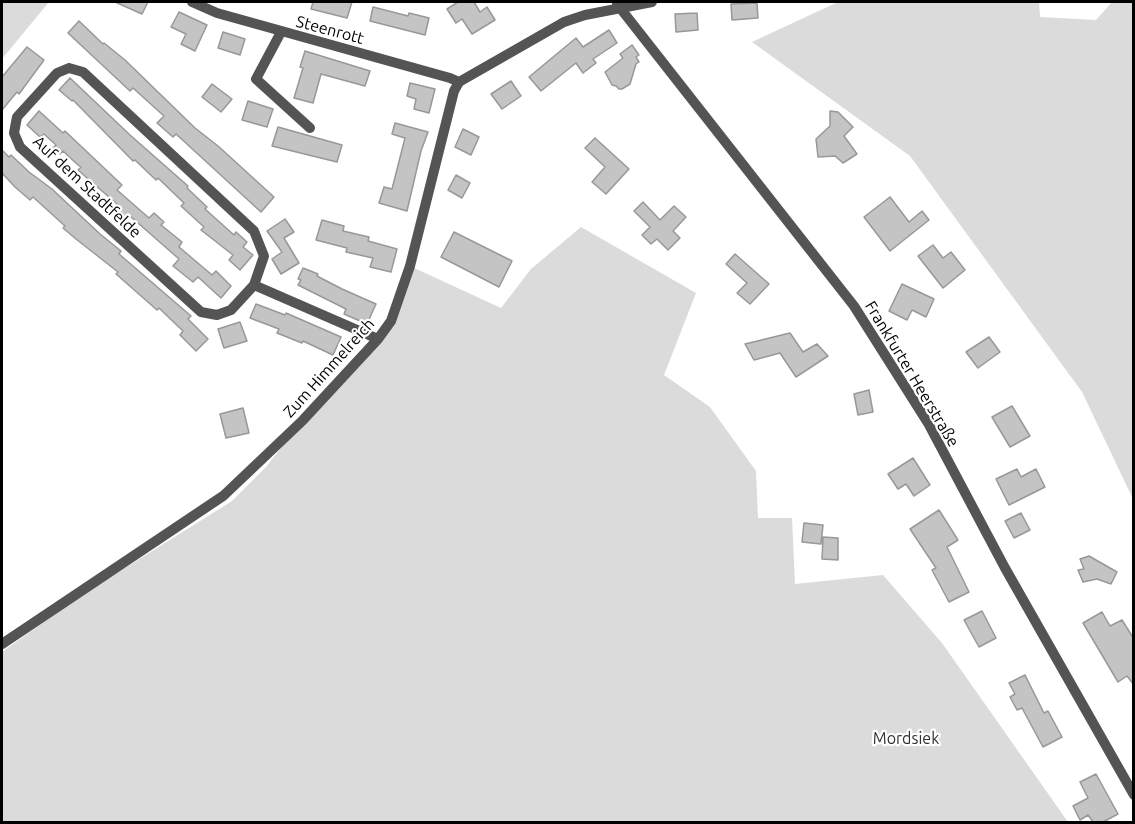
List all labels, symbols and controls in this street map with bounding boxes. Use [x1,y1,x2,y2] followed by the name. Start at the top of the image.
[294,12,366,48] street label: Steenrott
[29,132,145,242] street label: Auf dem Stadtfelde
[861,298,963,450] street label: Frankfurter Heerstraße
[280,315,378,421] street label: Zum Himmelreich
[873,729,939,749] park label: Mordsiek

